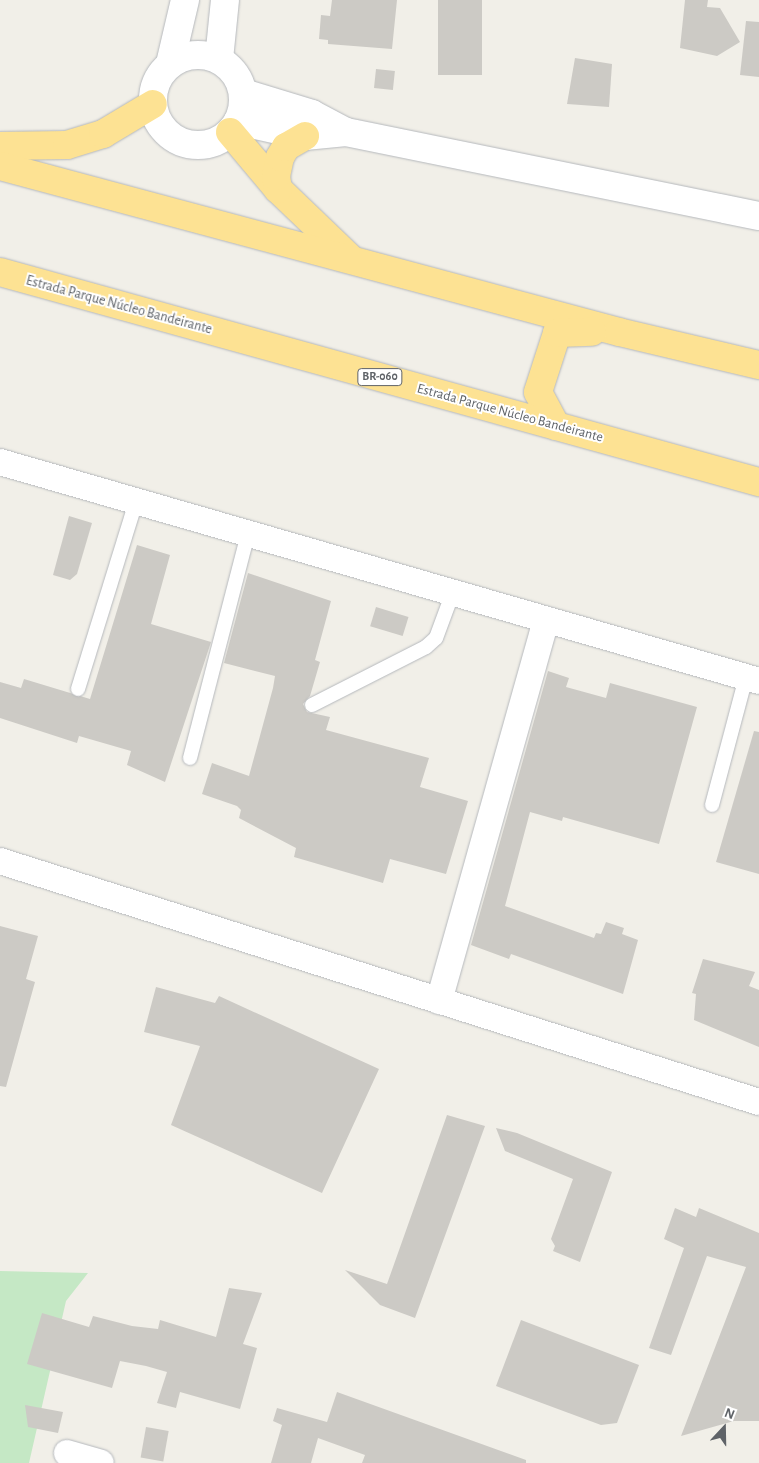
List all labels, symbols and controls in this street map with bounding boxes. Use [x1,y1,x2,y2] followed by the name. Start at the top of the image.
[24,272,214,338] street label: Estrada Parque Núcleo Bandeirante
[356,368,404,387] road number: BR-060
[415,380,605,446] street label: Estrada Parque Núcleo Bandeirante
[699,1403,749,1453] north arrow
[722,1406,736,1422] text: N

